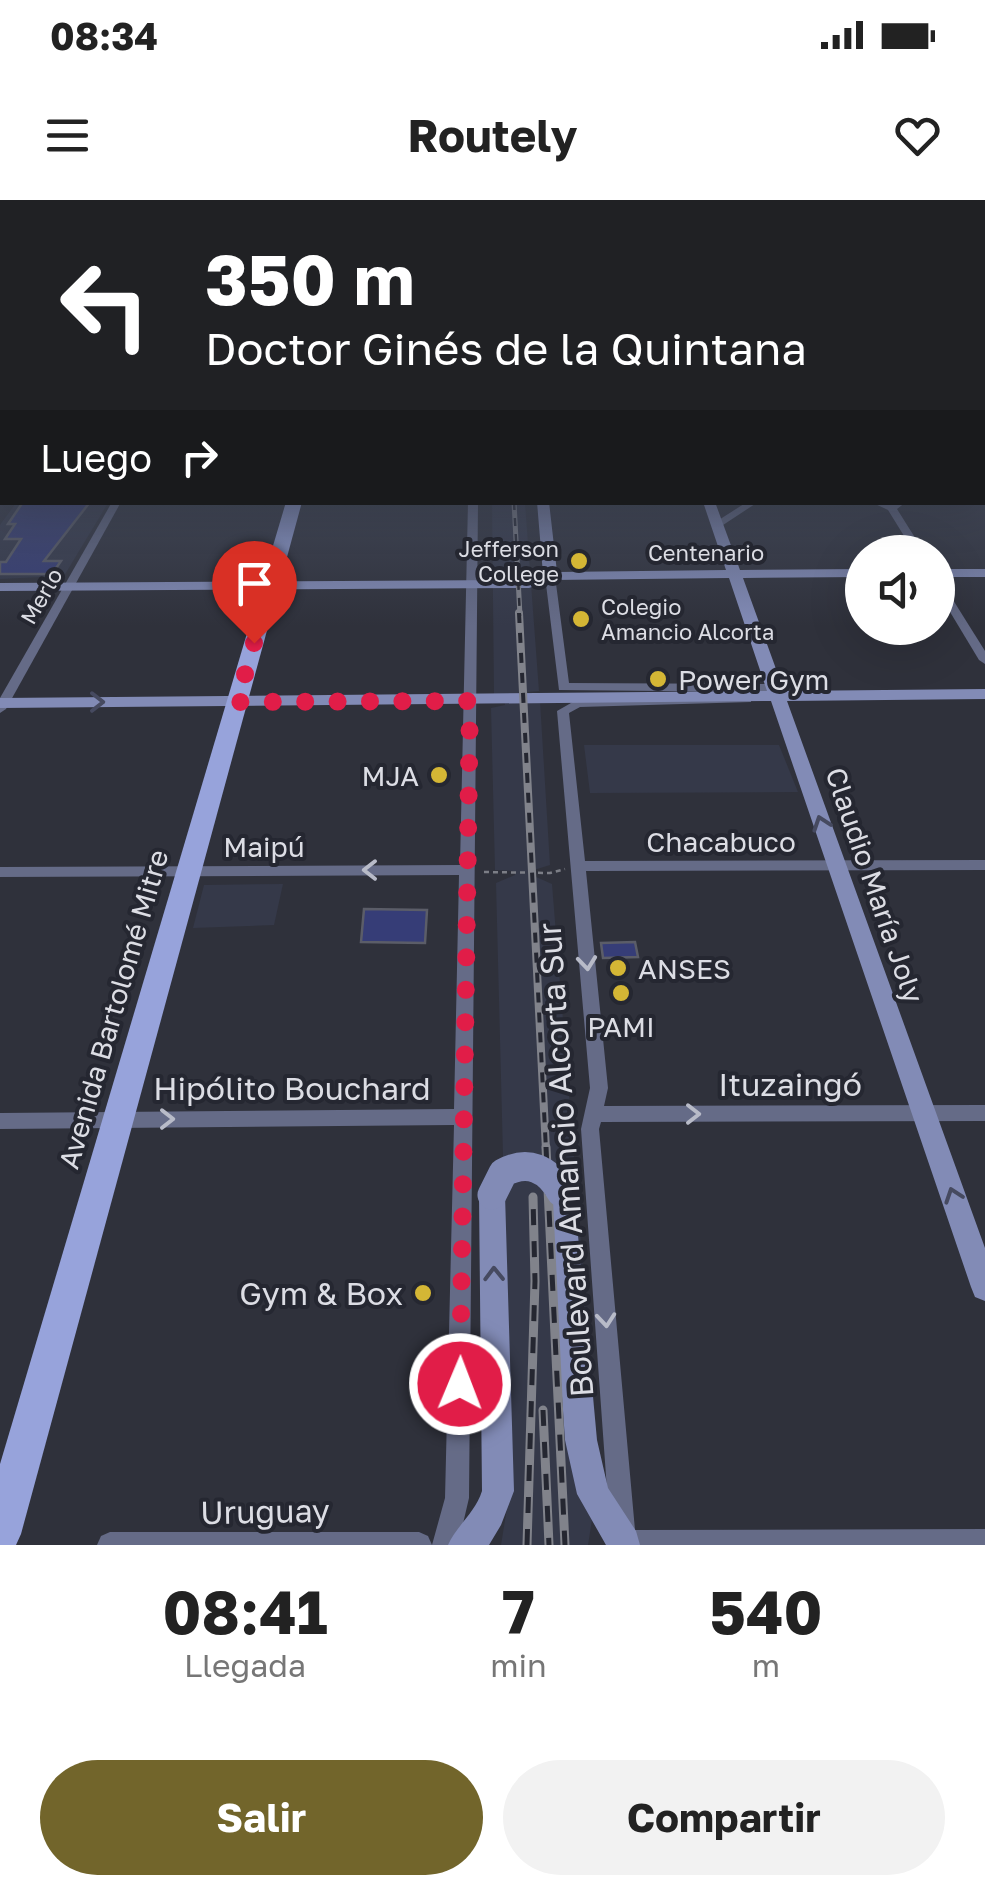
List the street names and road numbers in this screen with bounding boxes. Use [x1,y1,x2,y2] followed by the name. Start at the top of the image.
[648,539,764,566] street label: Centenario
[14,563,68,629] street label: Merlo
[819,763,931,1007] street label: Claudio María Joly
[646,825,796,858] street label: Chacabuco
[223,830,305,863] street label: Maipú
[52,846,174,1172] street label: Avenida Bartolomé Mitre
[529,922,601,1398] street label: Boulevard Amancio Alcorta Sur
[718,1065,862,1103] street label: Ituzaingó
[153,1069,431,1107] street label: Hipólito Bouchard
[200,1491,330,1531] street label: Uruguay

